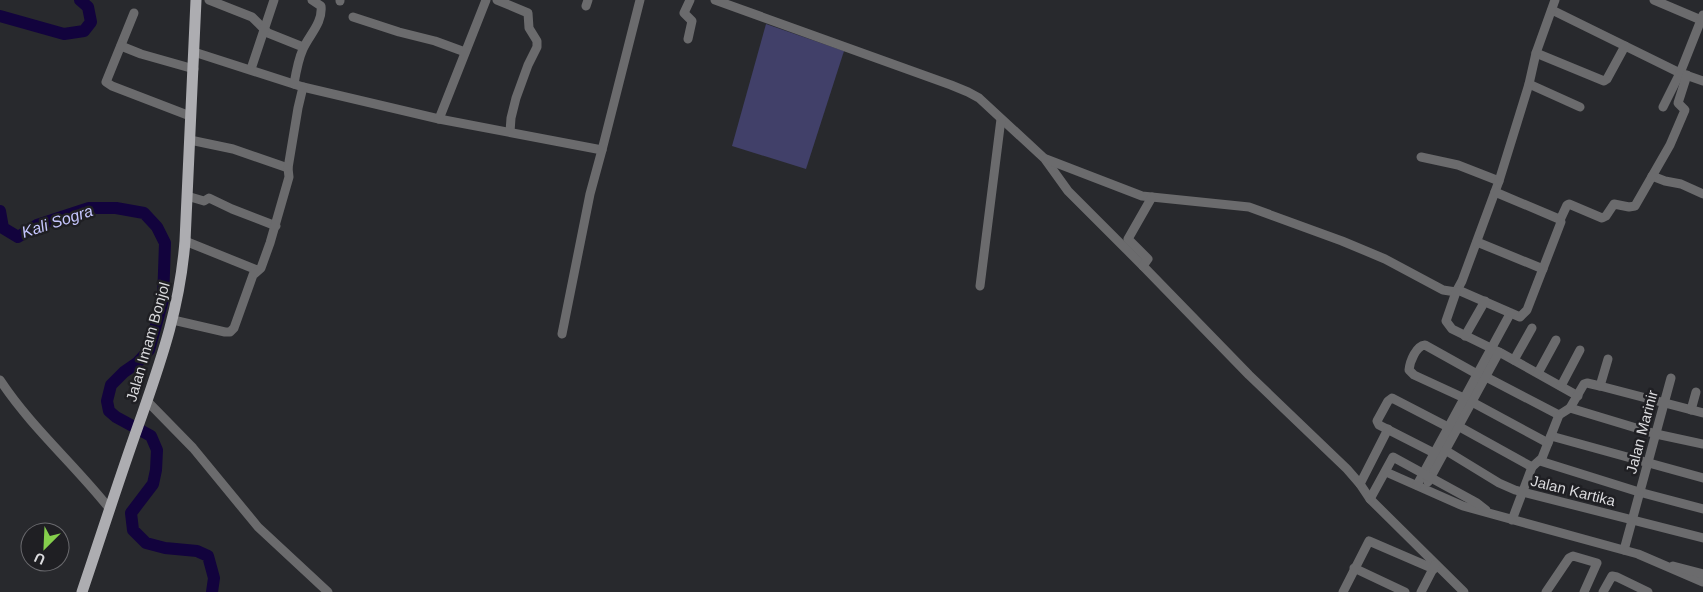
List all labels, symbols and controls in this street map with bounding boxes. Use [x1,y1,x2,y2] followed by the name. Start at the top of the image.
[19,202,95,241] water label: Kali Sogra
[122,280,173,404] street label: Jalan Imam Bonjol
[1622,388,1661,476] street label: Jalan Marinir
[1529,472,1618,509] street label: Jalan Kartika
[20,522,70,572] north arrow
[32,550,48,568] text: U

